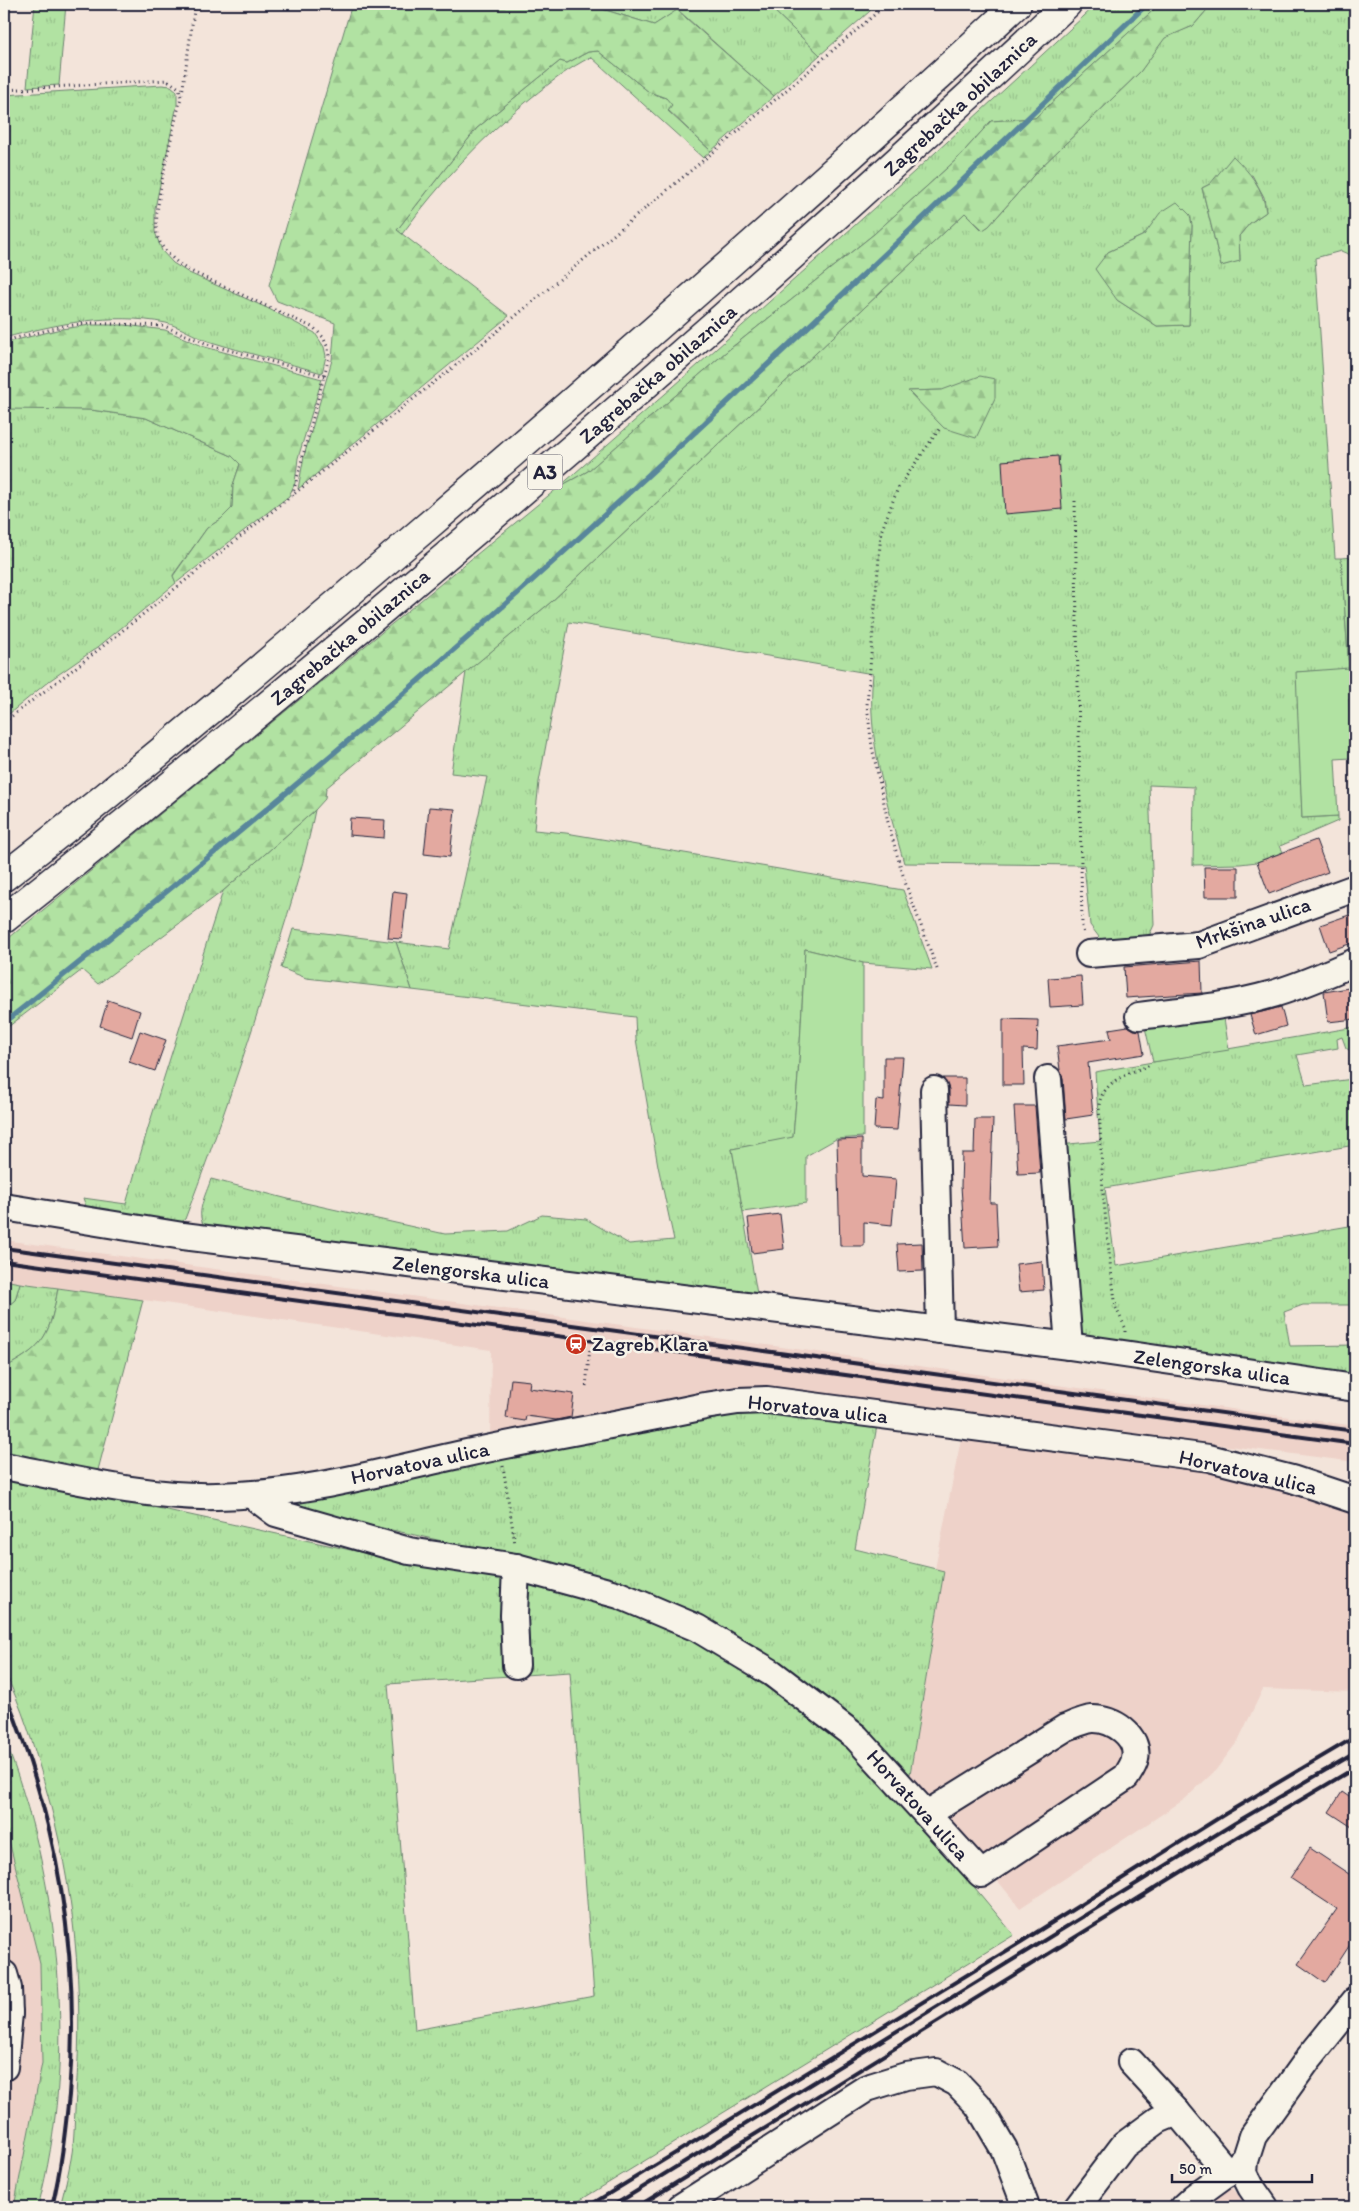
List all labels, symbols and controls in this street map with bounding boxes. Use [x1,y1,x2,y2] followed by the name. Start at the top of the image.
[878,26,1042,181] street label: Zagrebačka obilaznica
[574,298,742,449] street label: Zagrebačka obilaznica
[528,454,562,490] road number: A3
[265,562,435,711] street label: Zagrebačka obilaznica
[1192,891,1314,954] street label: Mrkšina ulica
[391,1249,551,1294] street label: Zelengorska ulica
[592,1331,708,1356] place label: Zagreb Klara
[564,1332,588,1356] station icon: Zagreb Klara
[1132,1343,1292,1390] street label: Zelengorska ulica
[747,1389,890,1428] street label: Horvatova ulica
[348,1436,492,1489] street label: Horvatova ulica
[1177,1443,1320,1500] street label: Horvatova ulica
[862,1744,975,1865] street label: Horvatova ulica
[1172,2151,1312,2183] scale bar
[1179,2160,1212,2178] text: 50 m

